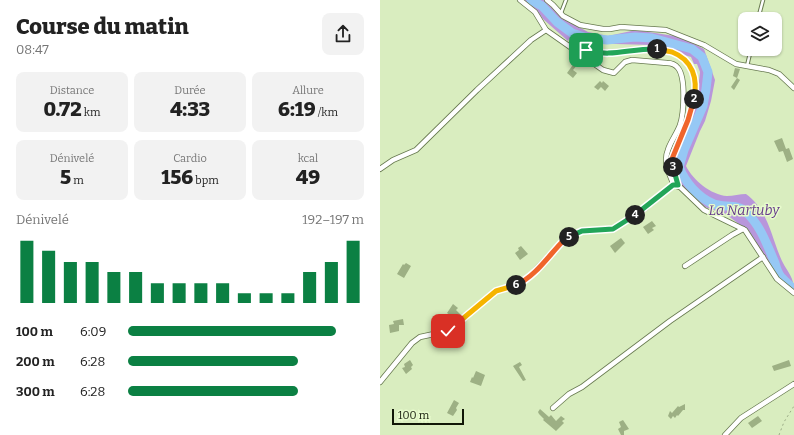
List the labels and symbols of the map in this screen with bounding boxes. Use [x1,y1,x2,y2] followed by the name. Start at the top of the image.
[569,33,603,67] pin
[647,39,667,59] pin: 1
[684,89,704,109] pin: 2
[663,157,683,177] pin: 3
[709,202,780,219] park label: La Nartuby
[625,205,645,225] pin: 4
[559,227,579,247] pin: 5
[506,275,526,295] pin: 6
[431,314,465,348] pin
[392,407,464,426] scale bar

